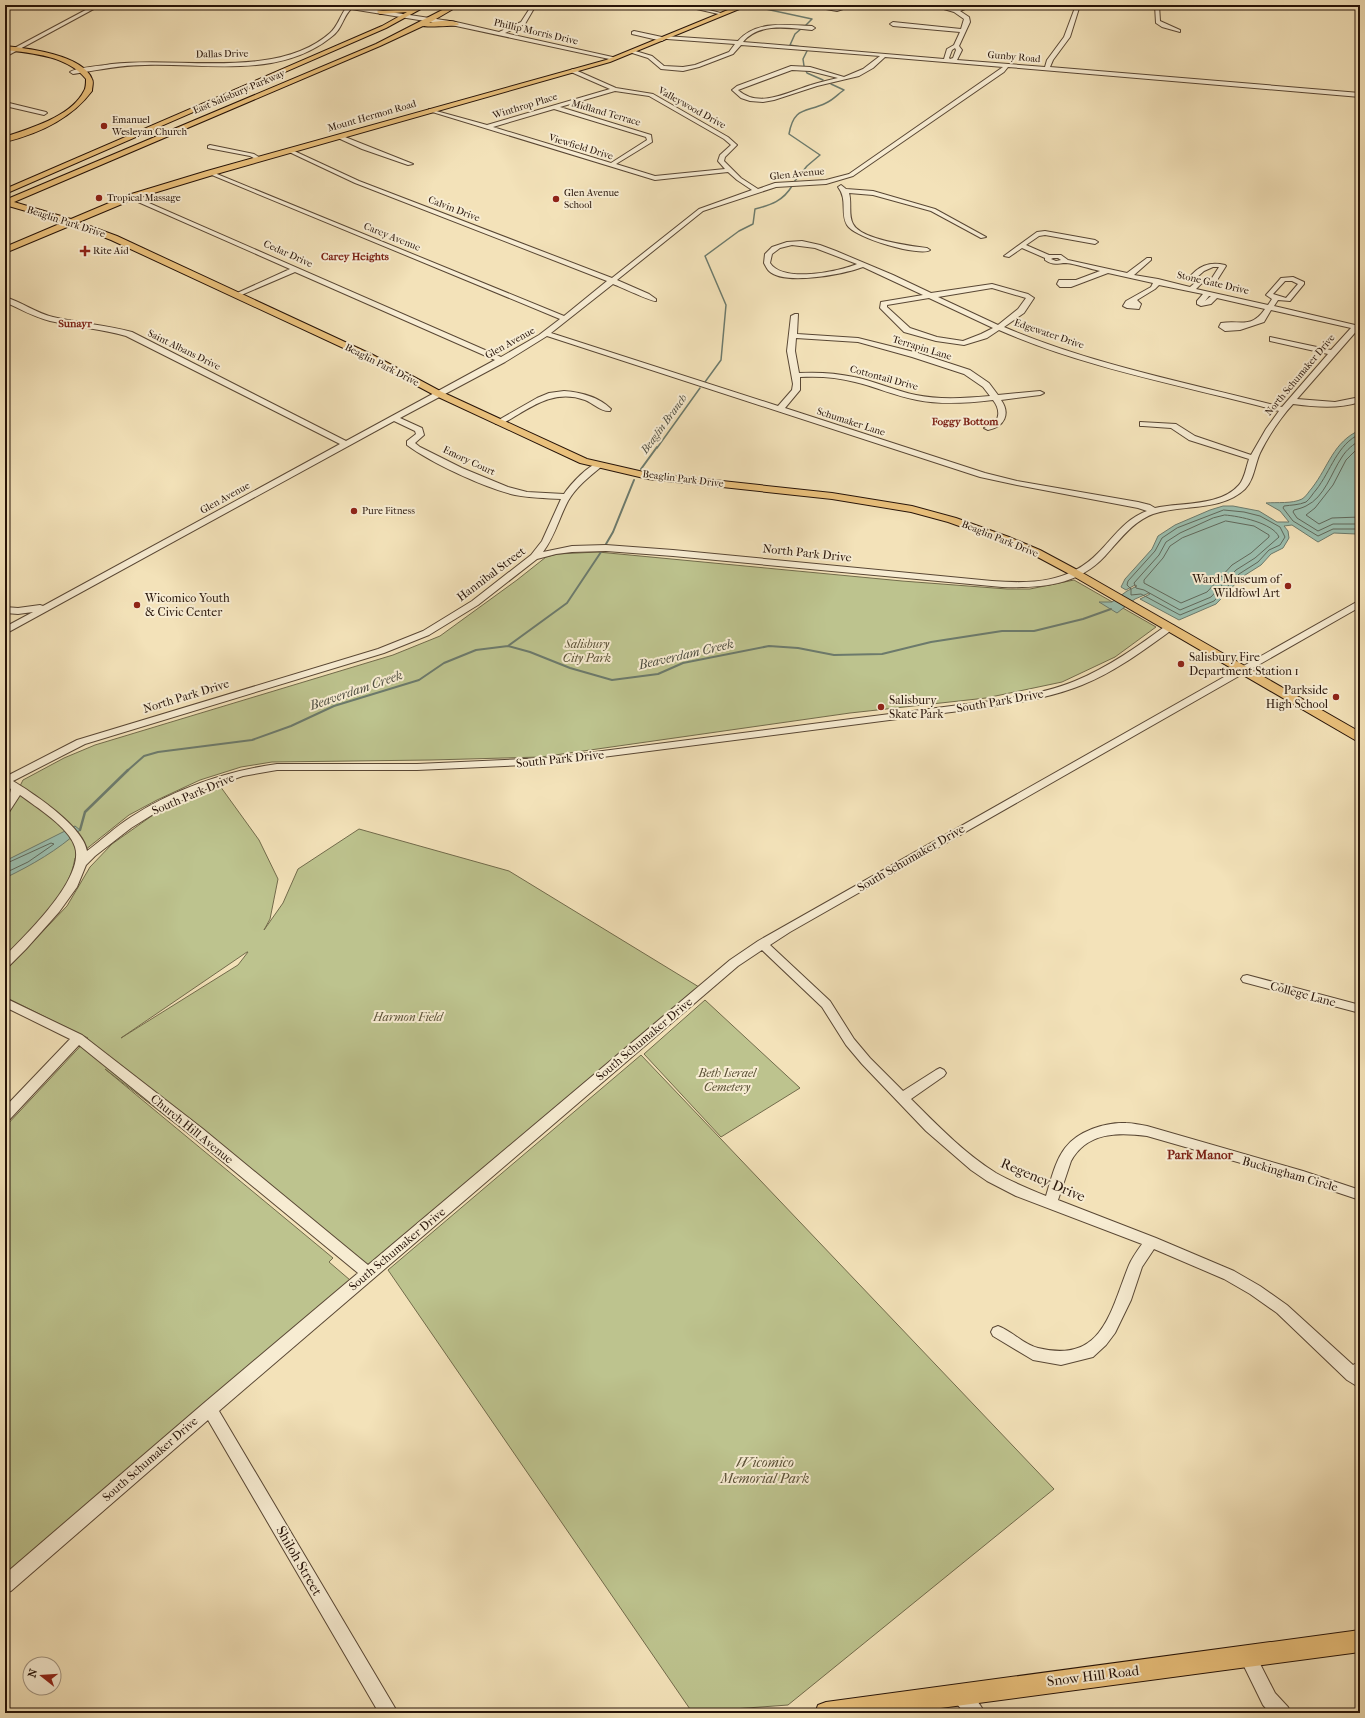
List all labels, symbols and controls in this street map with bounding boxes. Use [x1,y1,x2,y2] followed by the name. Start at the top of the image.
[493,16,579,48] street label: Phillip Morris Drive
[196,48,248,60] street label: Dallas Drive
[987,49,1042,65] street label: Gunby Road
[191,67,287,117] street label: East Salisbury Parkway
[655,84,728,132] street label: Valleywood Drive
[490,90,559,122] street label: Winthrop Place
[326,97,418,134] street label: Mount Hermon Road
[570,97,642,129] street label: Midland Terrace
[111,114,187,138] place label: Emanuel Wesleyan Church
[99,121,109,131] marker: Emanuel Wesleyan Church
[546,131,615,163] street label: Viewfield Drive
[769,165,825,183] street label: Glen Avenue
[564,187,619,211] place label: Glen Avenue School
[107,192,181,204] place label: Tropical Massage
[94,193,104,203] marker: Tropical Massage
[426,194,482,224] street label: Calvin Drive
[551,194,561,204] marker: Glen Avenue School
[25,204,107,240] street label: Beaglin Park Drive
[362,220,422,254] street label: Carey Avenue
[262,238,315,270] street label: Cedar Drive
[93,245,129,257] place label: Rite Aid
[80,246,90,256] marker: Rite Aid
[321,250,389,263] district label: Carey Heights
[1176,269,1250,297] street label: Stone Gate Drive
[1013,316,1086,352] street label: Edgewater Drive
[58,317,92,330] district label: Sunayr
[483,324,537,362] street label: Glen Avenue
[146,327,222,373] street label: Saint Albans Drive
[1262,332,1338,418] street label: North Schumaker Drive
[891,333,953,363] street label: Terrapin Lane
[343,341,421,389] street label: Beaglin Park Drive
[849,363,919,393] street label: Cottontail Drive
[638,392,690,457] water label: Beaglin Branch
[815,405,887,439] street label: Schumaker Lane
[931,415,999,428] district label: Foggy Bottom
[441,444,497,479] street label: Emory Court
[642,468,724,490] street label: Beaglin Park Drive
[198,479,252,517] street label: Glen Avenue
[362,505,415,517] place label: Pure Fitness
[349,506,359,516] marker: Pure Fitness
[960,518,1040,560] street label: Beaglin Park Drive
[762,541,852,565] street label: North Park Drive
[454,543,528,604] street label: Hannibal Street
[1191,572,1283,600] place label: Ward Museum of Wildfowl Art
[1283,581,1293,591] marker: Ward Museum of Wildfowl Art
[144,591,230,619] place label: Wicomico Youth & Civic Center
[132,600,142,610] marker: Wicomico Youth & Civic Center
[636,636,735,672] water label: Beaverdam Creek
[563,637,611,665] park label: Salisbury City Park
[1189,650,1299,678] place label: Salisbury Fire Department Station 1
[1176,659,1186,669] marker: Salisbury Fire Department Station 1
[307,667,405,713] water label: Beaverdam Creek
[141,676,231,716] street label: North Park Drive
[1266,683,1329,711] place label: Parkside High School
[955,686,1045,716] street label: South Park Drive
[1331,692,1341,702] marker: Parkside High School
[889,693,944,721] place label: Salisbury Skate Park
[876,702,886,712] marker: Salisbury Skate Park
[515,747,605,771] street label: South Park Drive
[150,770,236,818] street label: South Park Drive
[855,821,967,895] street label: South Schumaker Drive
[1269,979,1337,1009] street label: College Lane
[593,994,695,1084] street label: South Schumaker Drive
[372,1010,445,1024] park label: Harmon Field
[697,1066,758,1094] park label: Beth Iserael Cemetery
[148,1091,236,1167] street label: Church Hill Avenue
[1167,1147,1233,1162] district label: Park Manor
[1241,1154,1339,1194] street label: Buckingham Circle
[998,1155,1088,1205] street label: Regency Drive
[346,1204,448,1294] street label: South Schumaker Drive
[99,1414,201,1504] street label: South Schumaker Drive
[720,1454,809,1487] park label: Wicomico Memorial Park
[272,1523,326,1599] street label: Shiloh Street
[22,1656,62,1696] north arrow
[1046,1662,1140,1690] street label: Snow Hill Road
[25,1667,41,1679] text: N

